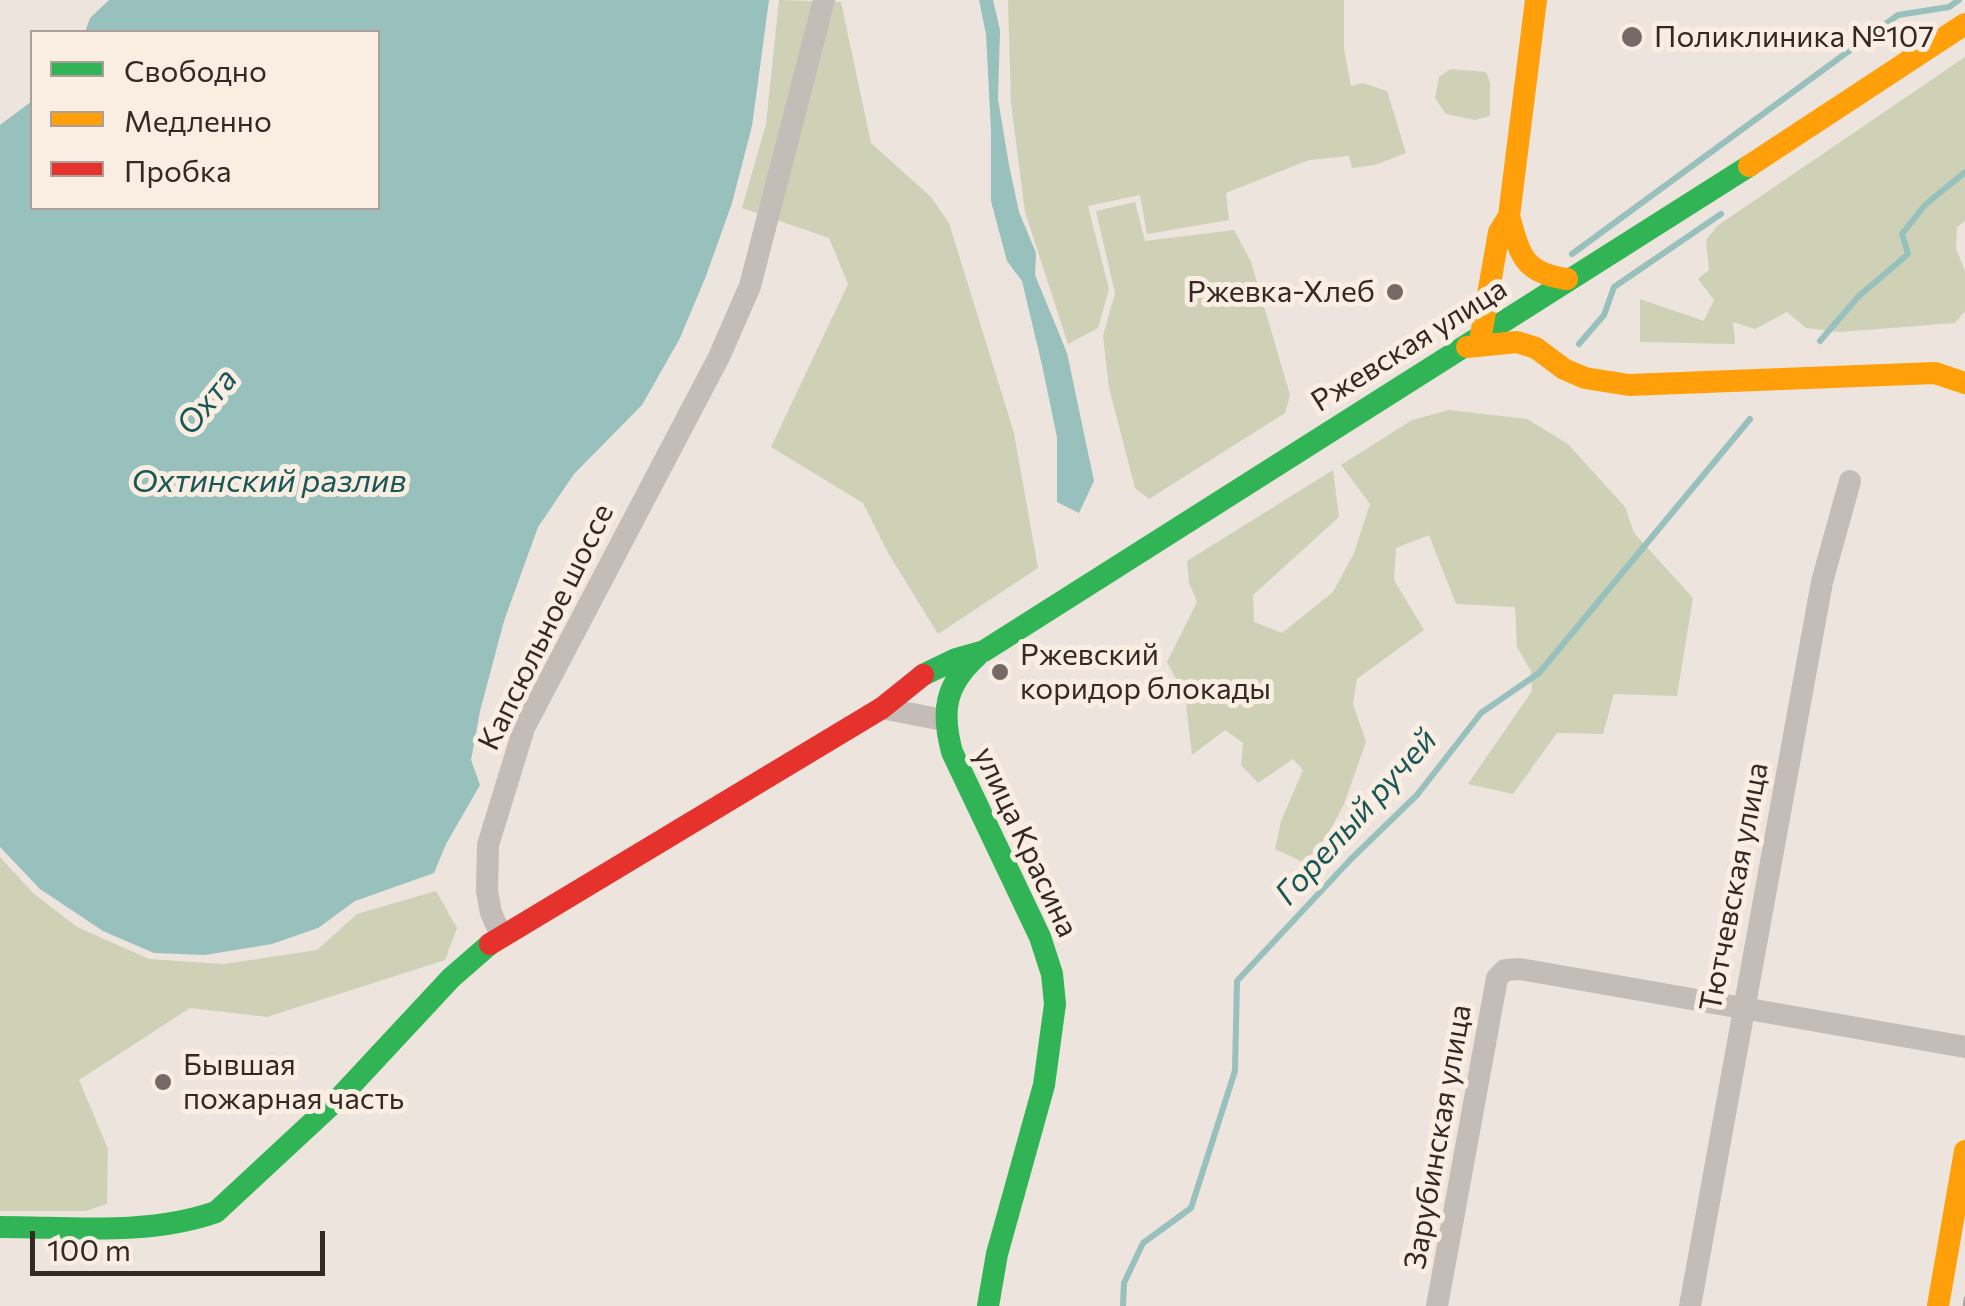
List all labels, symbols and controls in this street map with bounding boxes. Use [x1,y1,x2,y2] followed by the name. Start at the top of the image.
[1654,19,1934,55] place label: Поликлиника №107
[1619,24,1645,50] marker: Поликлиника №107
[30,30,380,210] legend
[124,51,267,88] text: Свободно
[124,101,272,138] text: Медленно
[124,151,232,188] text: Пробка
[1305,270,1513,420] street label: Ржевская улица
[1187,274,1375,310] place label: Ржевка-Хлеб
[1384,281,1406,303] marker: Ржевка-Хлеб
[169,361,245,443] water label: Охта
[132,462,406,500] water label: Охтинский разлив
[471,498,621,756] street label: Капсюльное шоссе
[1020,637,1271,708] place label: Ржевский коридор блокады
[989,661,1011,683] marker: Ржевский коридор блокады
[1267,721,1445,913] water label: Горелый ручей
[966,741,1086,943] street label: улица Красина
[1692,759,1776,1015] street label: Тютчевская улица
[1397,1002,1479,1272] street label: Зарубинская улица
[183,1047,404,1118] place label: Бывшая пожарная часть
[152,1071,174,1093] marker: Бывшая пожарная часть
[35,1211,330,1273] scale bar
[47,1230,131,1267] text: 100 m

